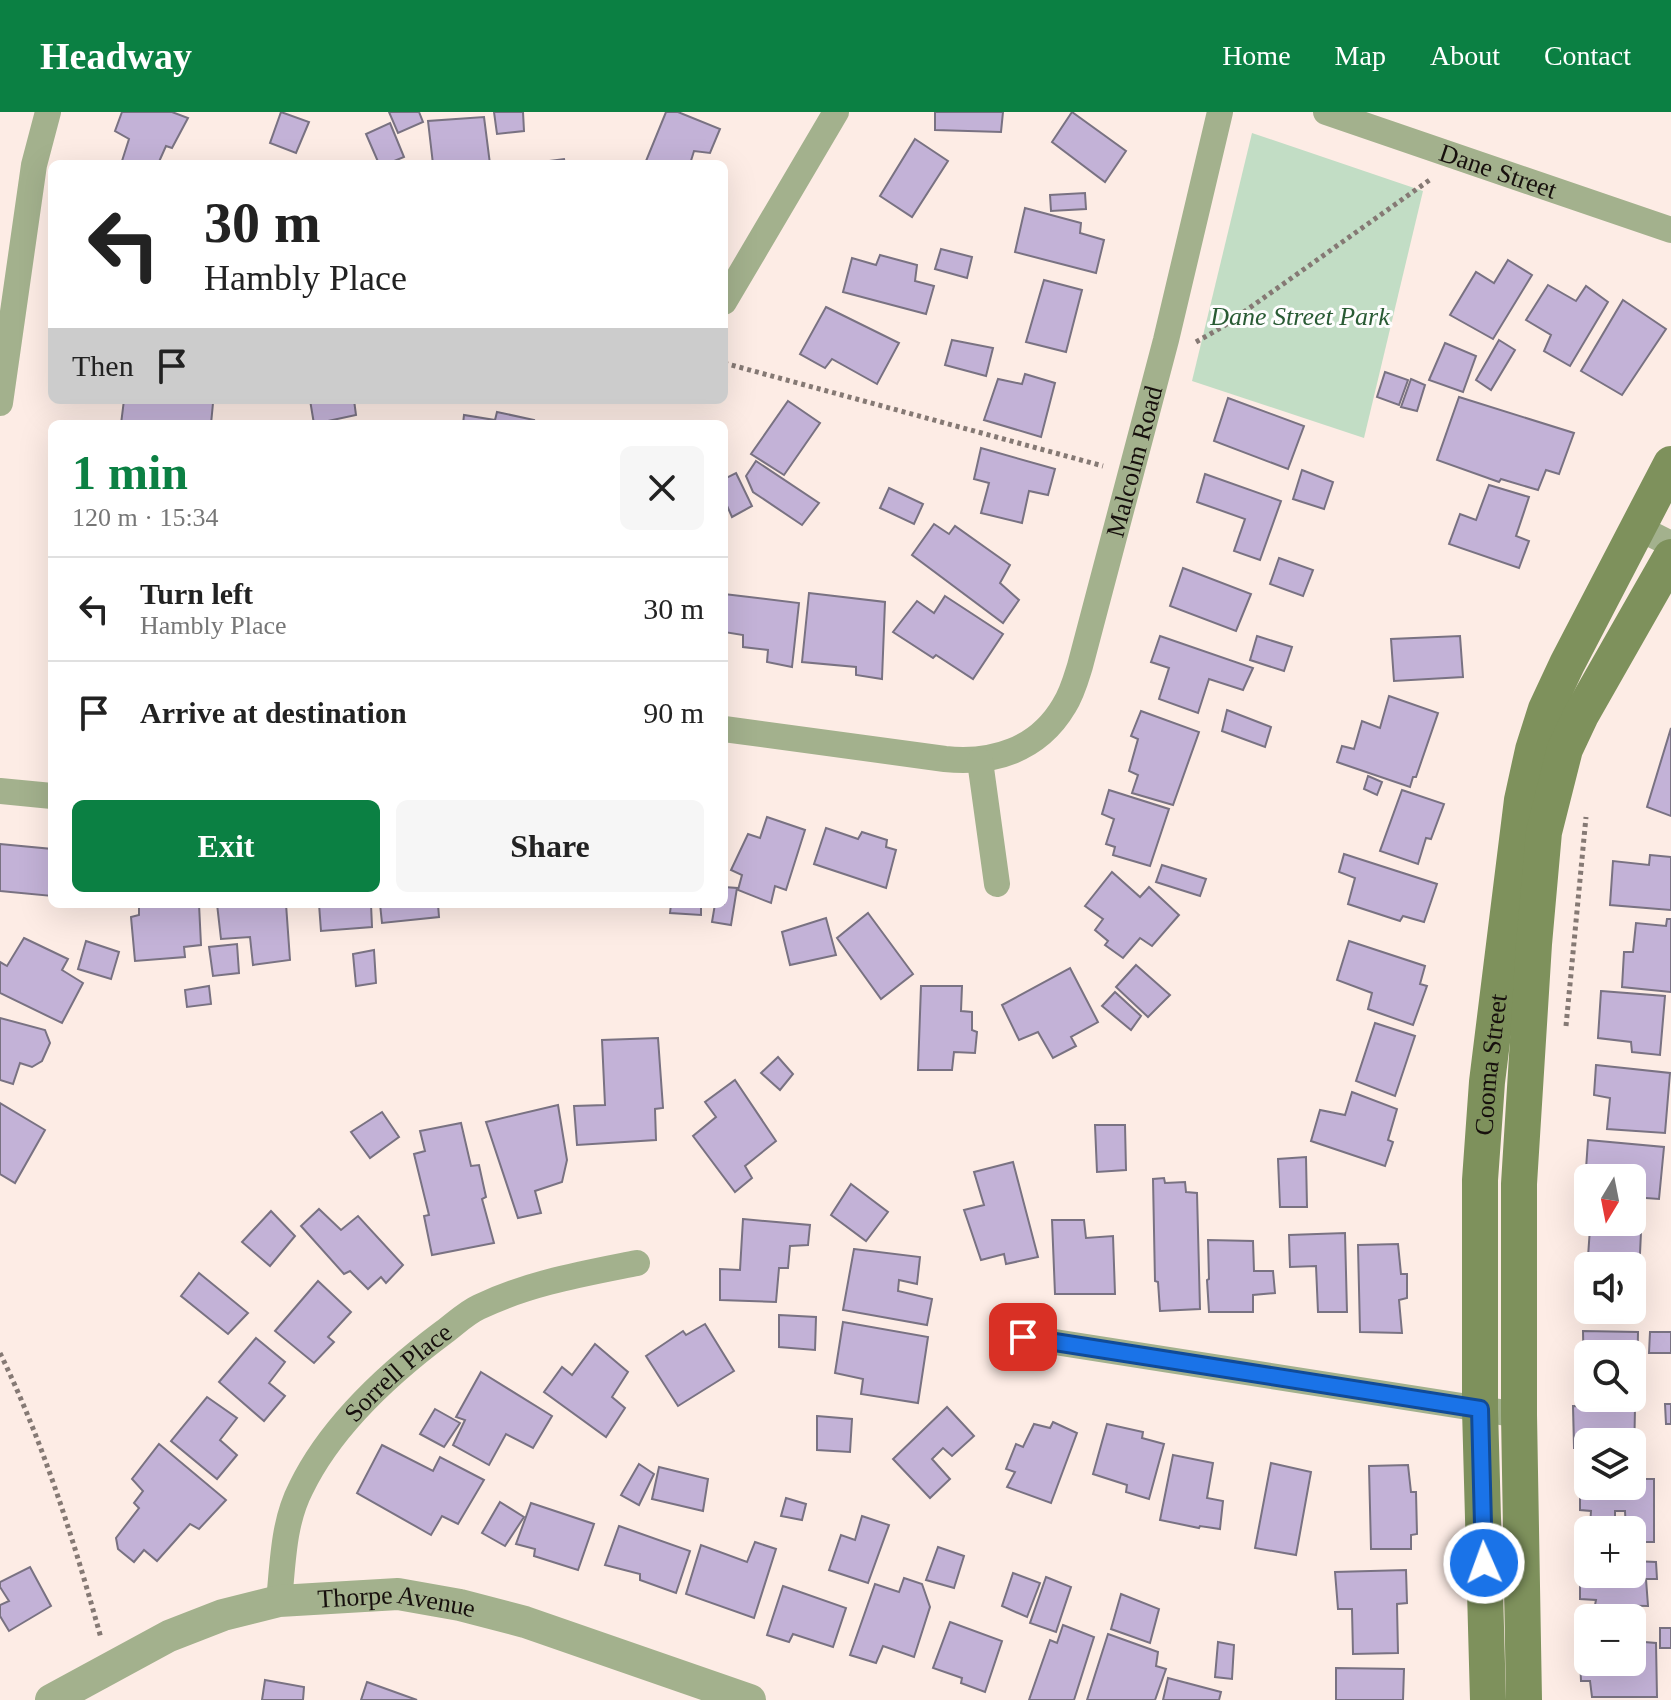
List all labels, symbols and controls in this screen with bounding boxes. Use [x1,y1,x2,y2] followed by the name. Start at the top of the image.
[40,35,192,77] text: Headway
[1222,40,1291,71] text: Home
[1335,40,1386,71] text: Map
[1430,40,1500,71] text: About
[1544,40,1631,71] text: Contact
[1436,137,1561,205] street label: Dane Street
[72,192,176,296] icon: left
[204,192,321,254] text: 30 m
[204,258,407,298] text: Hambly Place
[1209,302,1390,331] park label: Dane Street Park
[150,344,194,388] icon: arrive
[72,349,134,382] text: Then
[1100,383,1168,540] street label: Malcolm Road
[72,446,188,499] text: 1 min
[620,446,704,530] button: close
[72,503,219,532] text: 120 m · 15:34
[140,577,253,610] text: Turn left
[72,587,116,631] icon: left
[643,592,704,625] text: 30 m
[140,611,287,640] text: Hambly Place
[72,691,116,735] icon: arrive
[140,696,407,729] text: Arrive at destination
[643,696,704,729] text: 90 m
[72,800,380,892] button: Exit
[396,800,704,892] button: Share
[1469,991,1512,1136] street label: Cooma Street
[1574,1164,1646,1236] north arrow
[1574,1164,1646,1676] map controls
[1574,1252,1646,1324] button: sound
[989,1303,1057,1371] pin
[1001,1315,1045,1359] icon: arrive
[338,1317,457,1427] street label: Sorrell Place
[1574,1340,1646,1412] button: search
[1574,1428,1646,1500] button: layers
[1574,1516,1646,1588] button: +
[1442,1521,1526,1605] position arrow
[317,1580,479,1623] street label: Thorpe Avenue
[1574,1604,1646,1676] button: −

